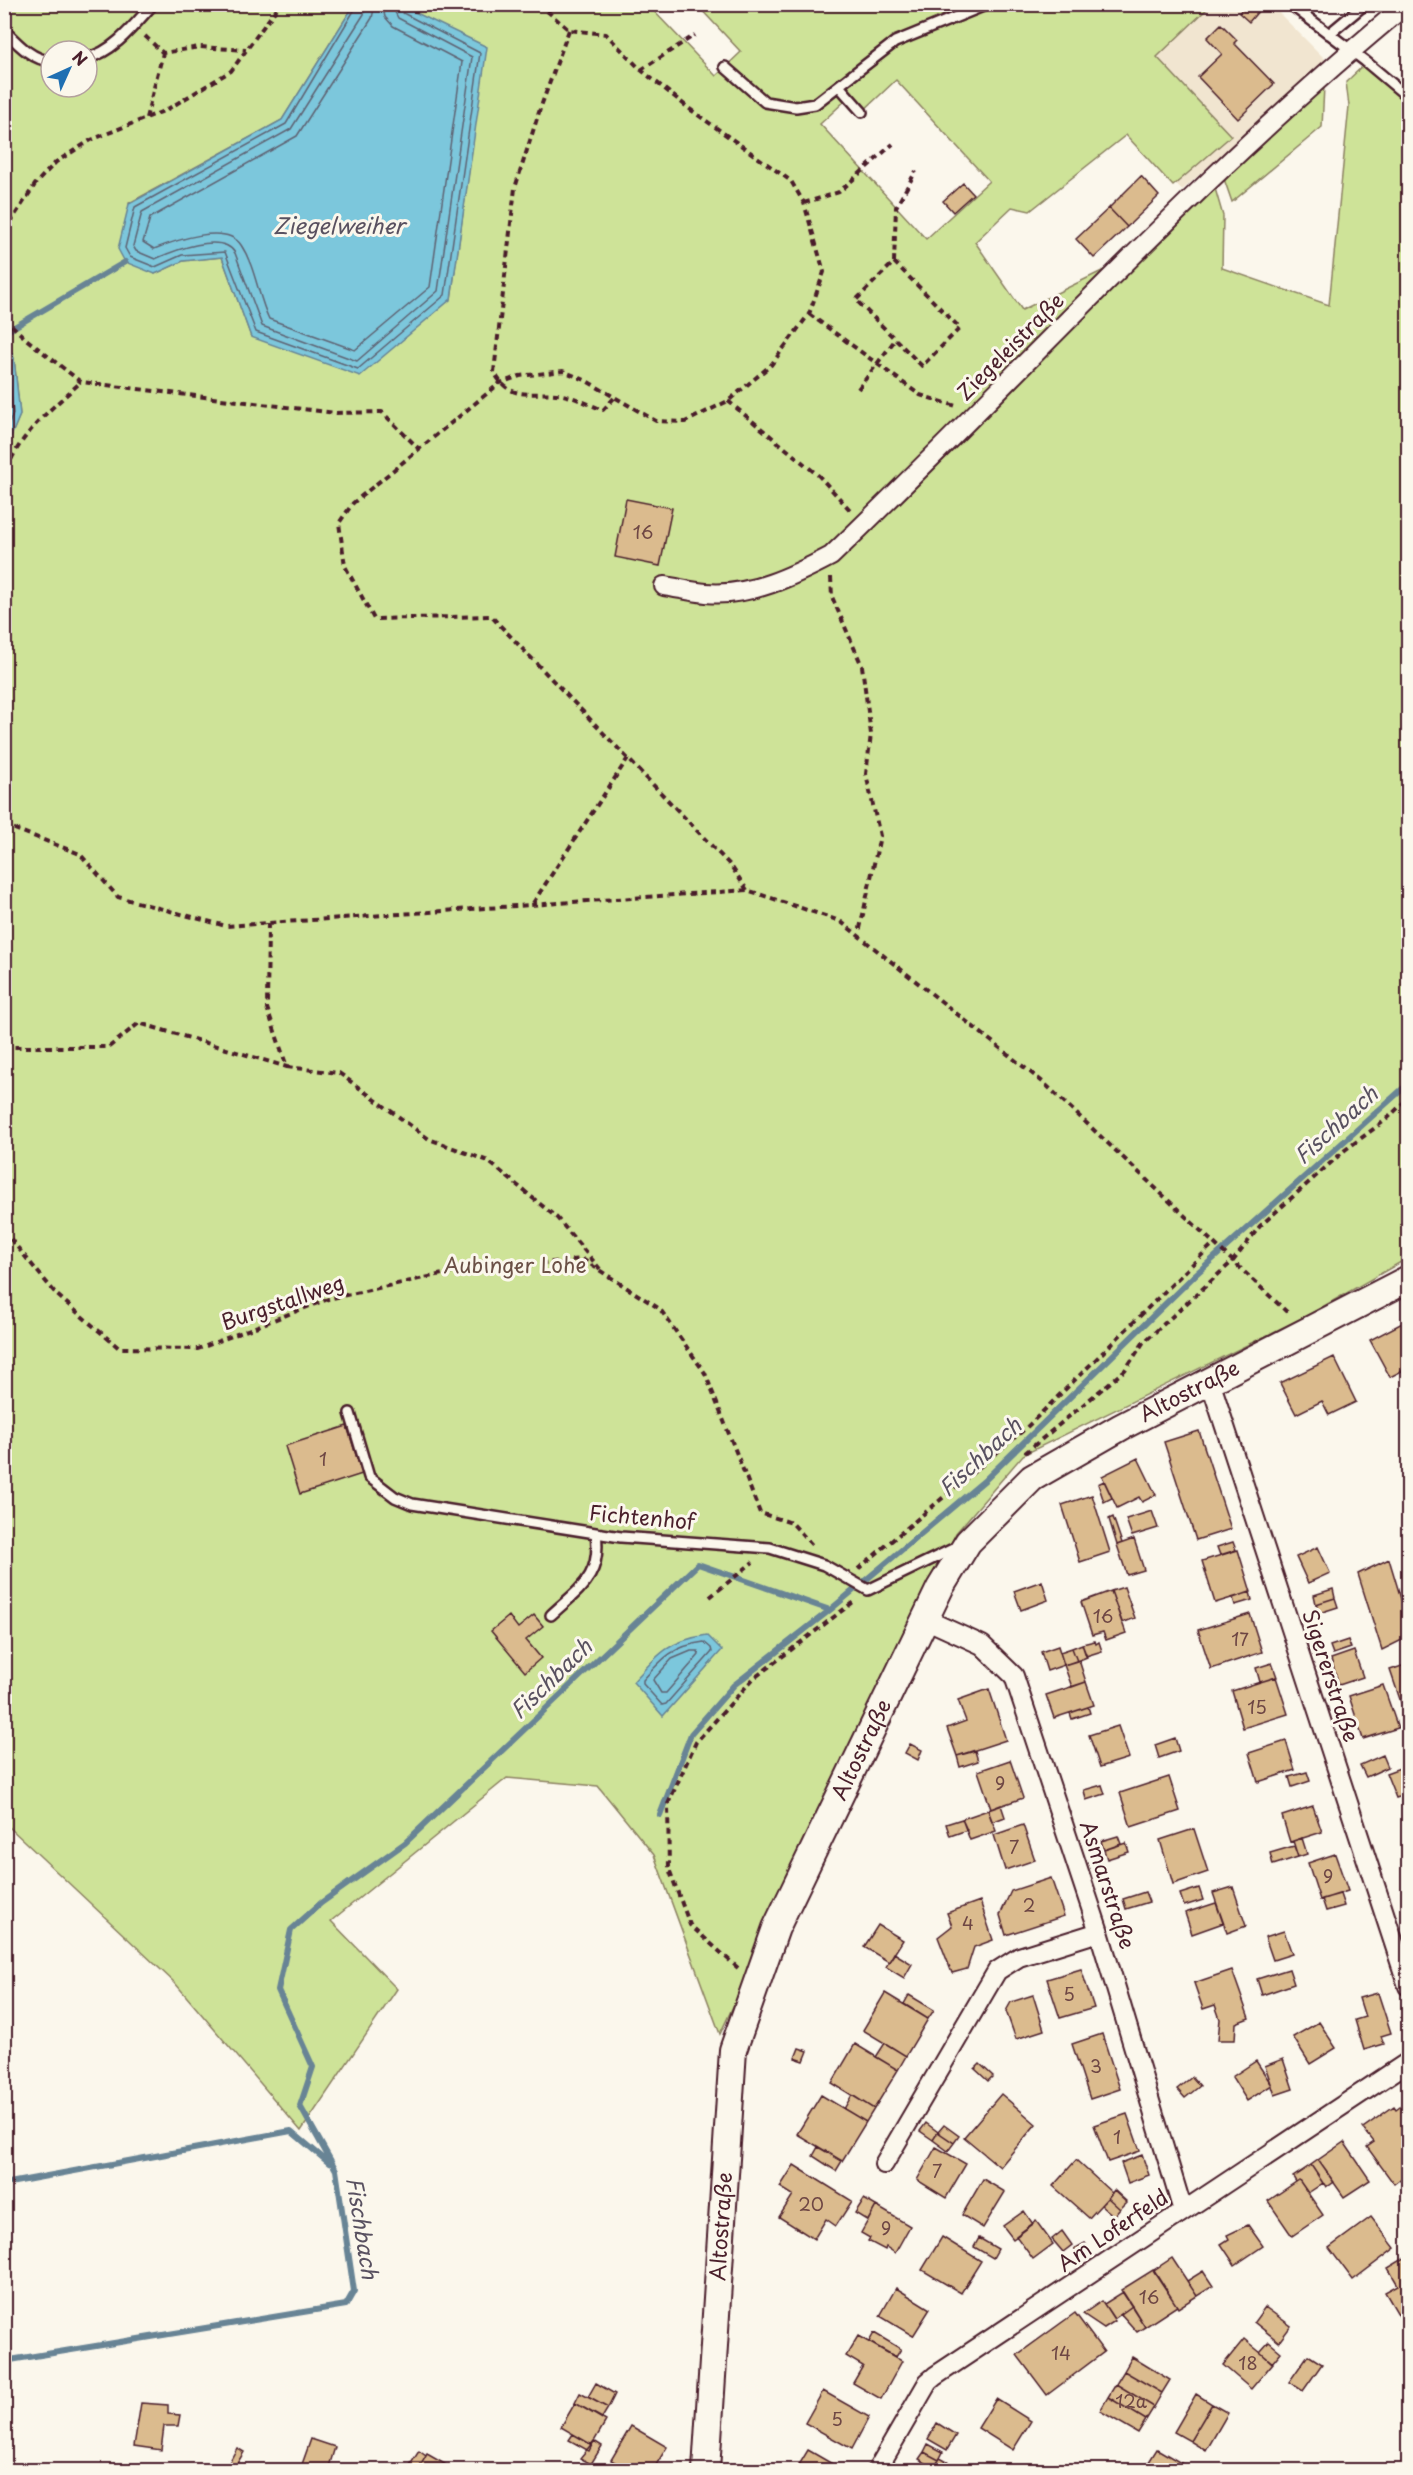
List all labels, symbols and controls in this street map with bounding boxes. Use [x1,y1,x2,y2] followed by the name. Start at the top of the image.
[39,39,99,99] north arrow
[67,45,93,71] text: N
[273,208,407,241] water label: Ziegelweiher
[949,285,1071,407] street label: Ziegeleistraße
[633,518,653,545] house number: 16
[1286,1076,1385,1171] water label: Fischbach
[443,1248,587,1280] park label: Aubinger Lohe
[216,1265,348,1337] street label: Burgstallweg
[1133,1351,1244,1429] street label: Altostraße
[930,1408,1029,1503] water label: Fischbach
[319,1445,327,1472] house number: 1
[588,1495,698,1537] street label: Fichtenhof
[1093,1602,1113,1629] house number: 16
[1295,1605,1368,1746] street label: Sigererstraße
[1231,1625,1249,1652] house number: 17
[501,1629,599,1726] water label: Fischbach
[822,1693,898,1805] street label: Altostraße
[1247,1693,1267,1720] house number: 15
[995,1769,1005,1796] house number: 9
[1073,1816,1145,1953] street label: Asmarstraße
[1009,1833,1019,1860] house number: 7
[1323,1862,1333,1889] house number: 9
[1023,1891,1035,1918] house number: 2
[962,1909,974,1936] house number: 4
[1063,1980,1075,2007] house number: 5
[1090,2052,1102,2079] house number: 3
[1113,2123,1121,2150] house number: 1
[932,2157,942,2184] house number: 7
[700,2171,739,2282] street label: Altostraße
[339,2174,388,2282] water label: Fischbach
[1050,2180,1174,2278] street label: Am Loferfeld
[798,2190,824,2217] house number: 20
[881,2214,891,2241] house number: 9
[1139,2283,1159,2310] house number: 16
[1051,2339,1071,2366] house number: 14
[1238,2349,1258,2376] house number: 18
[1115,2387,1148,2414] house number: 12a
[831,2405,843,2432] house number: 5

